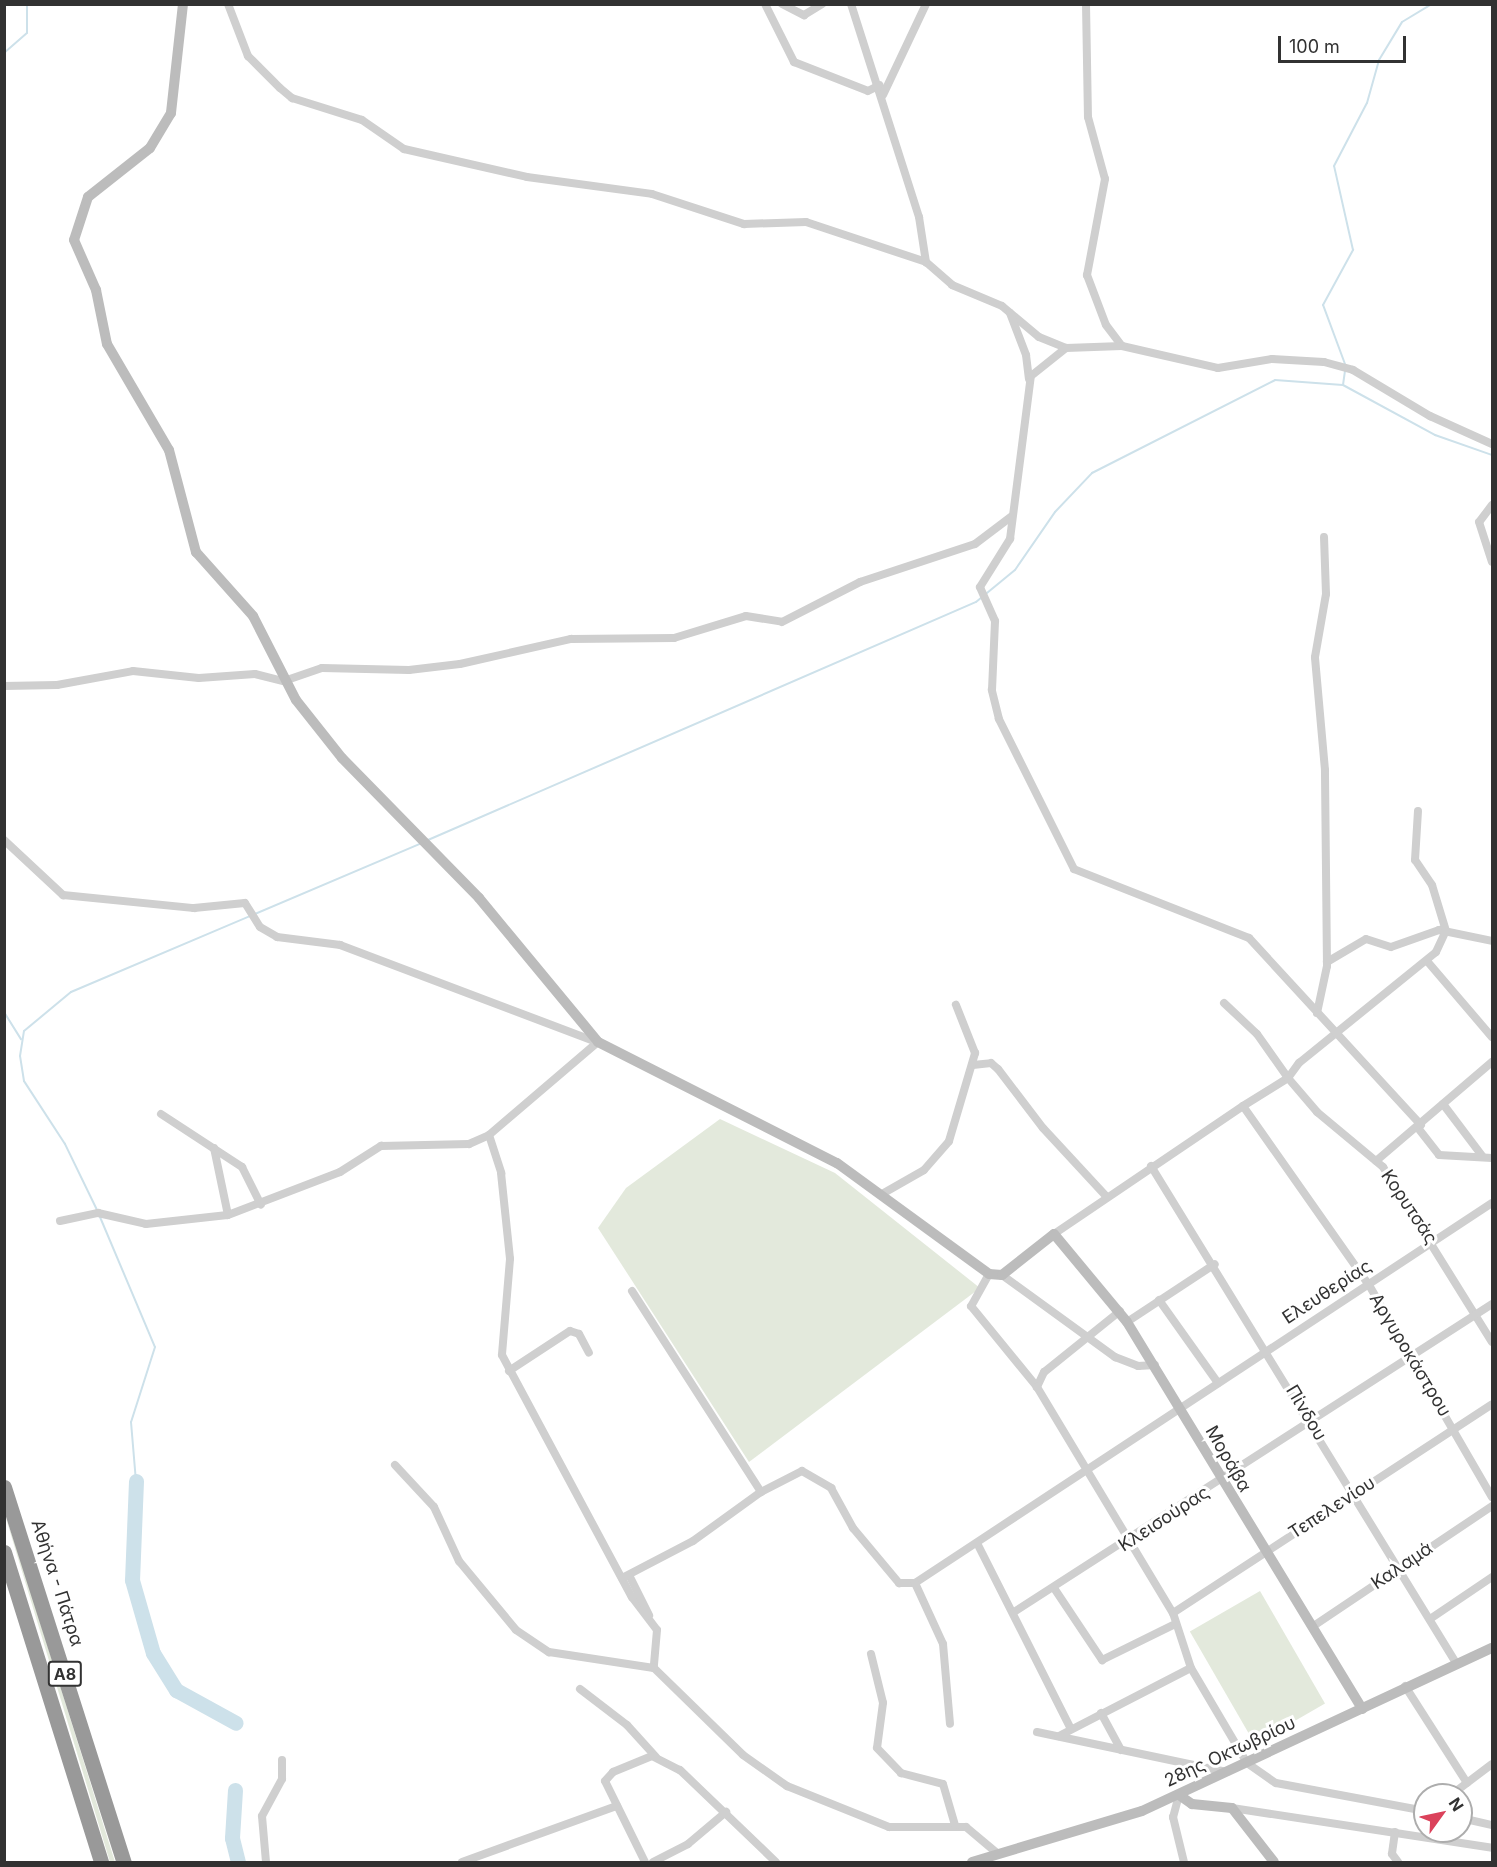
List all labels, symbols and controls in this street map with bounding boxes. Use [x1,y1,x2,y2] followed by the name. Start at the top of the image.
[1281,24,1408,62] scale bar
[1289,36,1340,57] text: 100 m
[1376,1166,1442,1248] street label: Κορυτσάς
[1278,1255,1376,1329] street label: Ελευθερίας
[1365,1289,1455,1421] street label: Αργυροκάστρου
[1281,1381,1331,1445] street label: Πίνδου
[1200,1422,1256,1496] street label: Μοράβα
[1285,1472,1379,1544] street label: Τεπελενίου
[1115,1482,1213,1556] street label: Κλεισούρας
[26,1517,88,1649] street label: Αθήνα - Πάτρα
[1367,1538,1437,1594] street label: Καλαμά
[47,1661,83,1687] road number: Α8
[1161,1712,1299,1792] street label: 28ης Οκτωβρίου
[1413,1783,1473,1843] north arrow
[1445,1794,1468,1815] text: N

